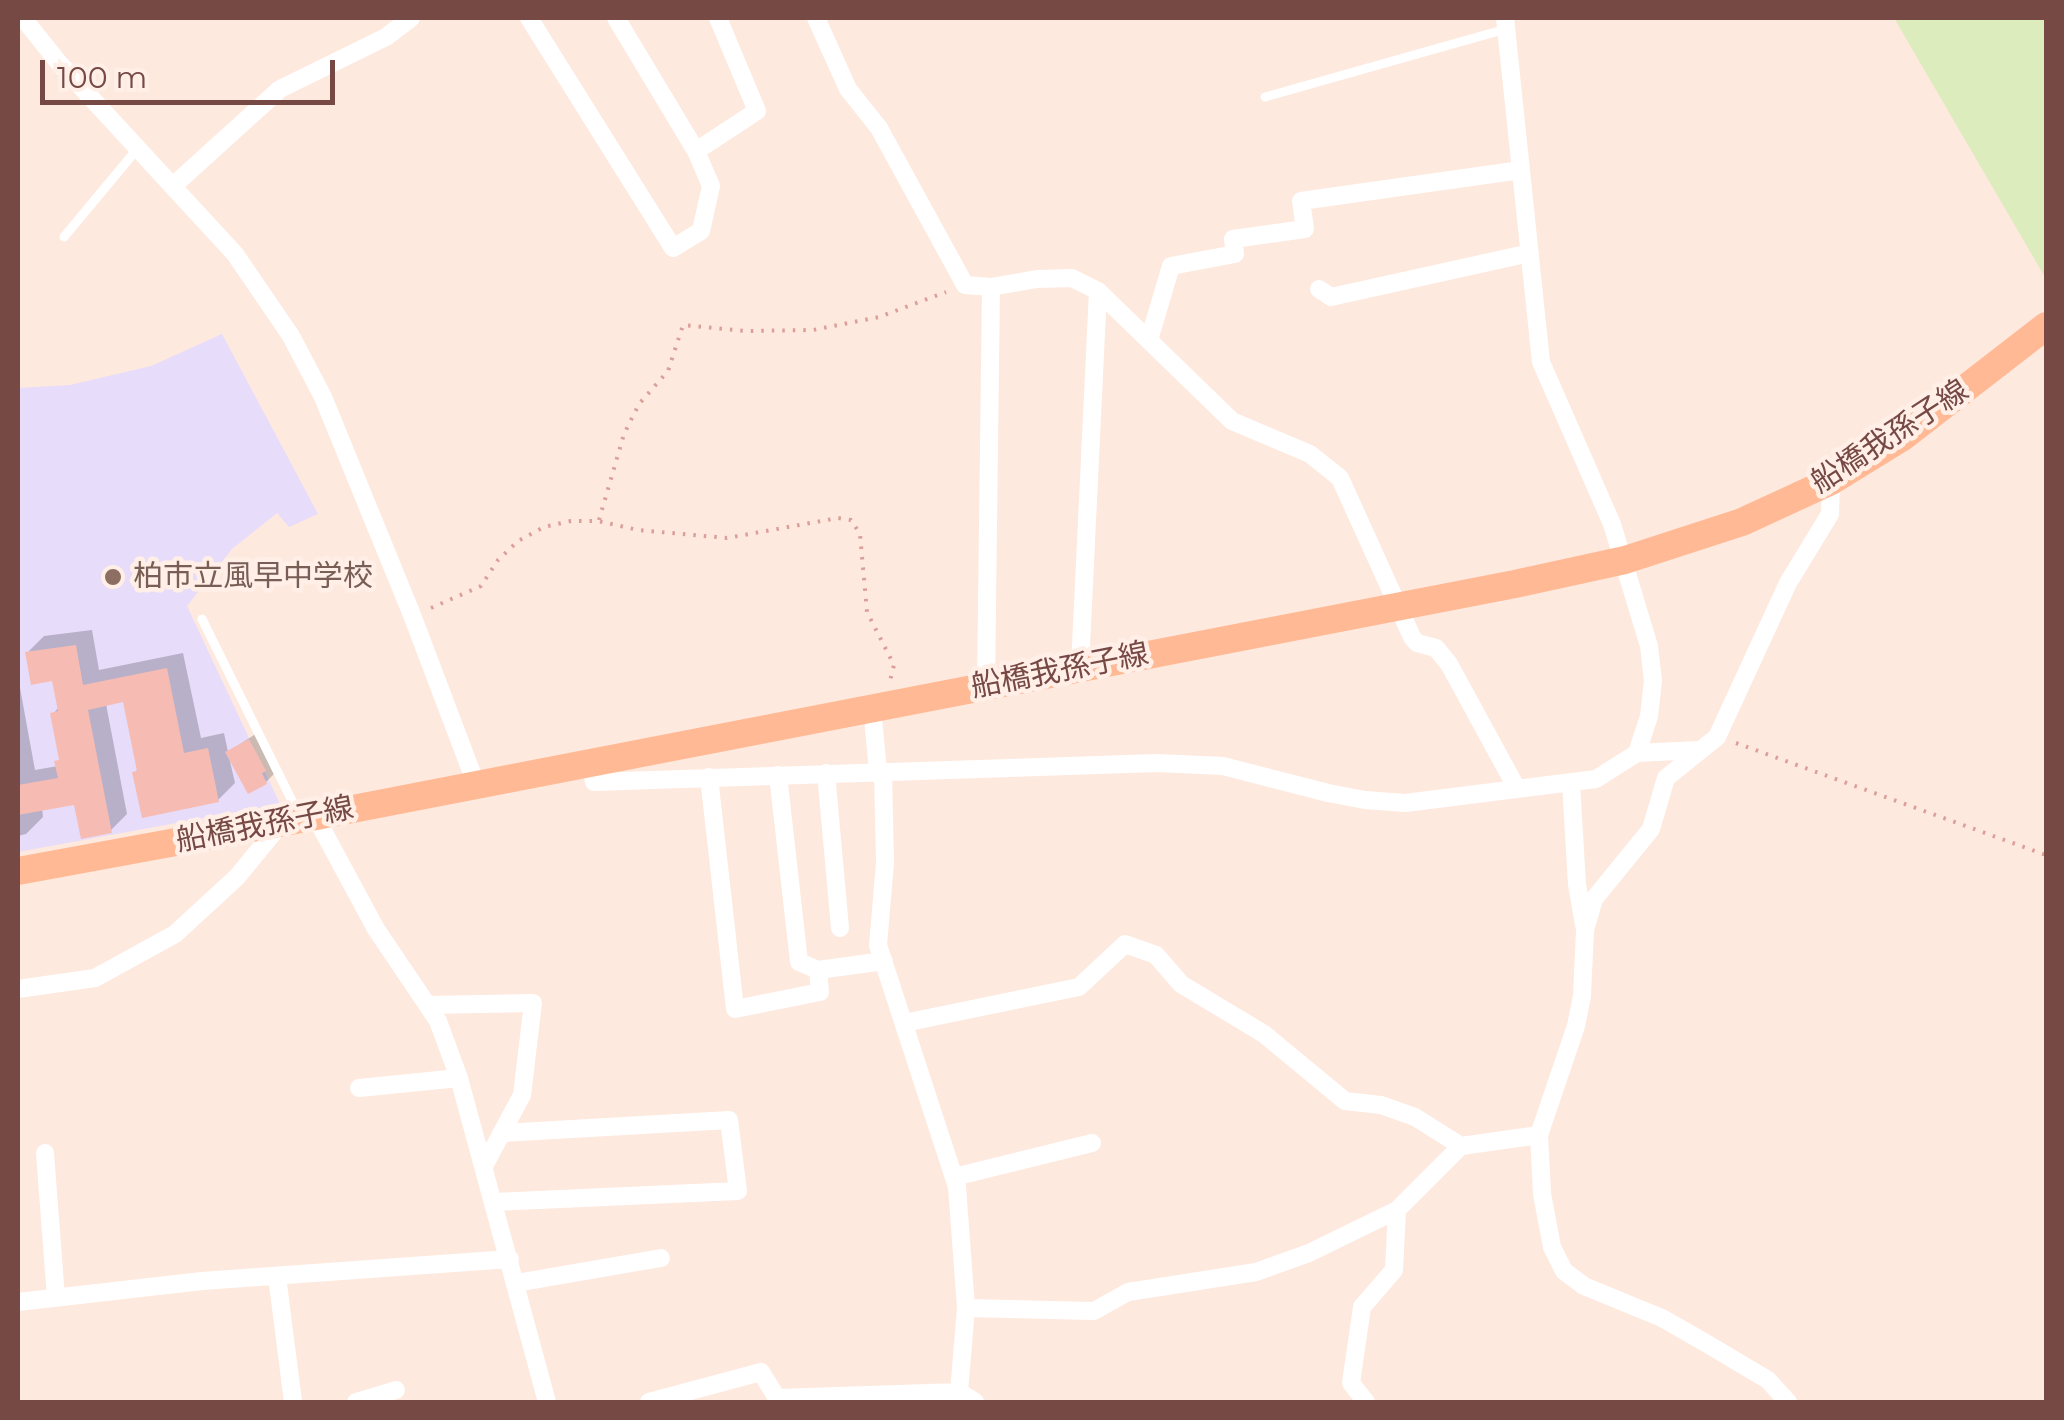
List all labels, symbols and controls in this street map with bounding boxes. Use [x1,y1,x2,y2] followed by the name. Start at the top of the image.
[45,40,340,102] scale bar
[57,59,147,96] text: 100 m
[1805,373,1975,501] street label: 船橋我孫子線
[133,559,373,595] place label: 柏市立風早中学校
[102,566,124,588] marker: 柏市立風早中学校
[968,636,1152,706] street label: 船橋我孫子線
[173,790,357,860] street label: 船橋我孫子線

